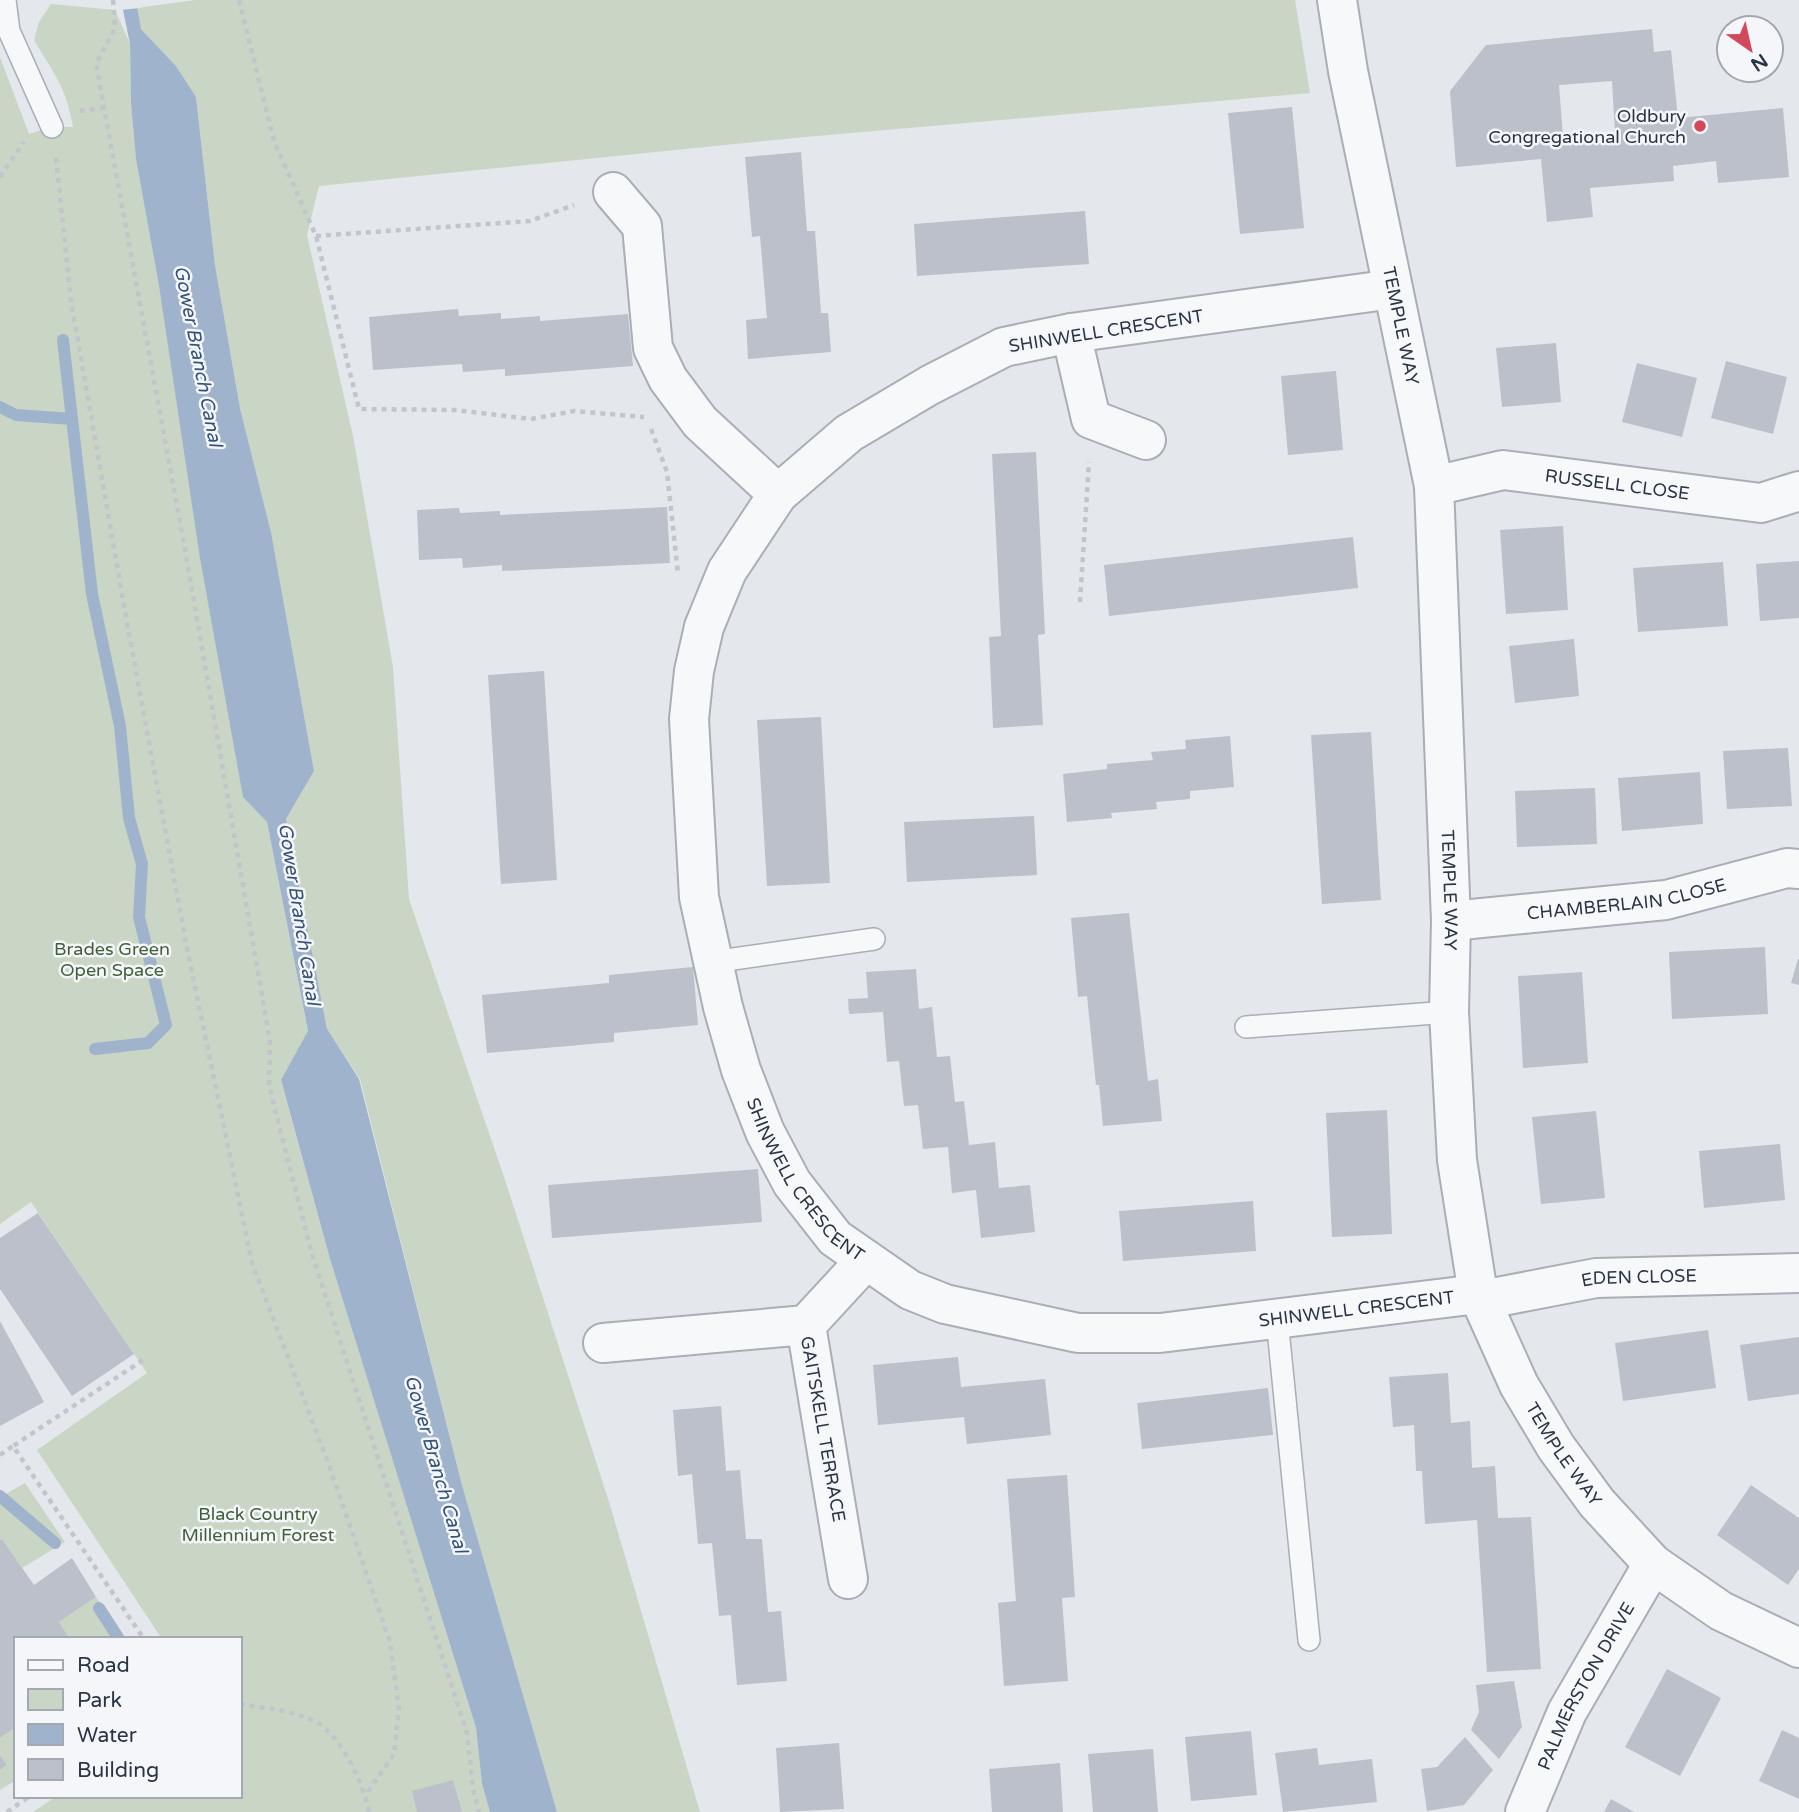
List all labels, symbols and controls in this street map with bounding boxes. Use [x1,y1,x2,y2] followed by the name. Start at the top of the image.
[1715,14,1785,84] north arrow
[1746,49,1771,76] text: N
[1488,105,1686,148] place label: Oldbury Congregational Church
[1692,118,1708,134] marker: Oldbury Congregational Church
[170,264,227,451] water label: Gower Branch Canal
[1378,264,1424,387] street label: TEMPLE WAY
[1007,305,1205,357] street label: SHINWELL CRESCENT
[1544,464,1691,505] street label: RUSSELL CLOSE
[274,822,325,1009] water label: Gower Branch Canal
[1436,829,1462,951] street label: TEMPLE WAY
[1526,874,1729,925] street label: CHAMBERLAIN CLOSE
[54,938,170,981] park label: Brades Green Open Space
[742,1095,869,1266] street label: SHINWELL CRESCENT
[1579,1265,1697,1292] street label: EDEN CLOSE
[1257,1286,1455,1332] street label: SHINWELL CRESCENT
[796,1334,850,1524] street label: GAITSKELL TERRACE
[400,1373,473,1558] water label: Gower Branch Canal
[1521,1398,1607,1511] street label: TEMPLE WAY
[182,1503,335,1546] park label: Black Country Millennium Forest
[1533,1598,1639,1773] street label: PALMERSTON DRIVE
[14,1637,242,1798] legend
[77,1653,130,1678] text: Road
[77,1688,122,1713] text: Park
[77,1723,137,1748] text: Water
[77,1758,159,1783] text: Building

